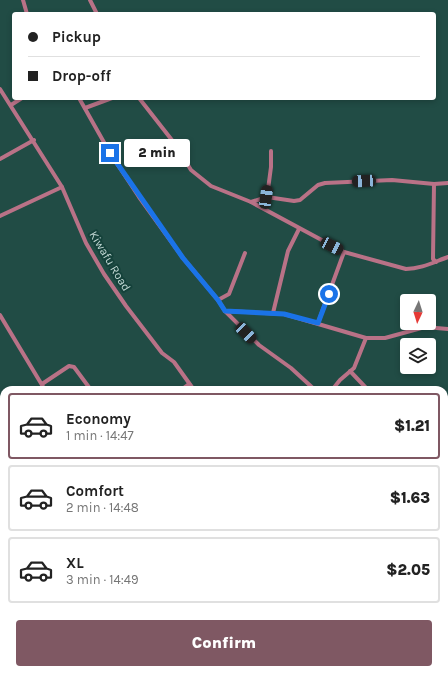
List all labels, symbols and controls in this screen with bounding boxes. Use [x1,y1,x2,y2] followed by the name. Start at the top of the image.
[52,28,101,46] text: Pickup
[52,67,111,85] text: Drop-off
[124,139,190,167] callout: 2 min
[101,144,119,162] route end
[138,145,176,160] text: 2 min
[352,174,376,188] car
[258,184,274,210] car
[86,228,134,294] street label: Kiwafu Road
[319,235,345,257] car
[320,285,338,303] route start
[400,294,436,330] north arrow
[400,294,436,374] map controls
[233,320,259,346] car
[400,338,436,374] button: layers
[18,408,54,444] icon: car
[66,410,131,428] text: Economy
[394,417,430,435] text: $1.21
[66,428,134,443] text: 1 min · 14:47
[18,480,54,516] icon: car
[66,482,124,500] text: Comfort
[390,489,430,507] text: $1.63
[66,500,139,515] text: 2 min · 14:48
[18,552,54,588] icon: car
[66,554,84,572] text: XL
[386,561,430,579] text: $2.05
[66,572,139,587] text: 3 min · 14:49
[16,620,432,666] button: Confirm

